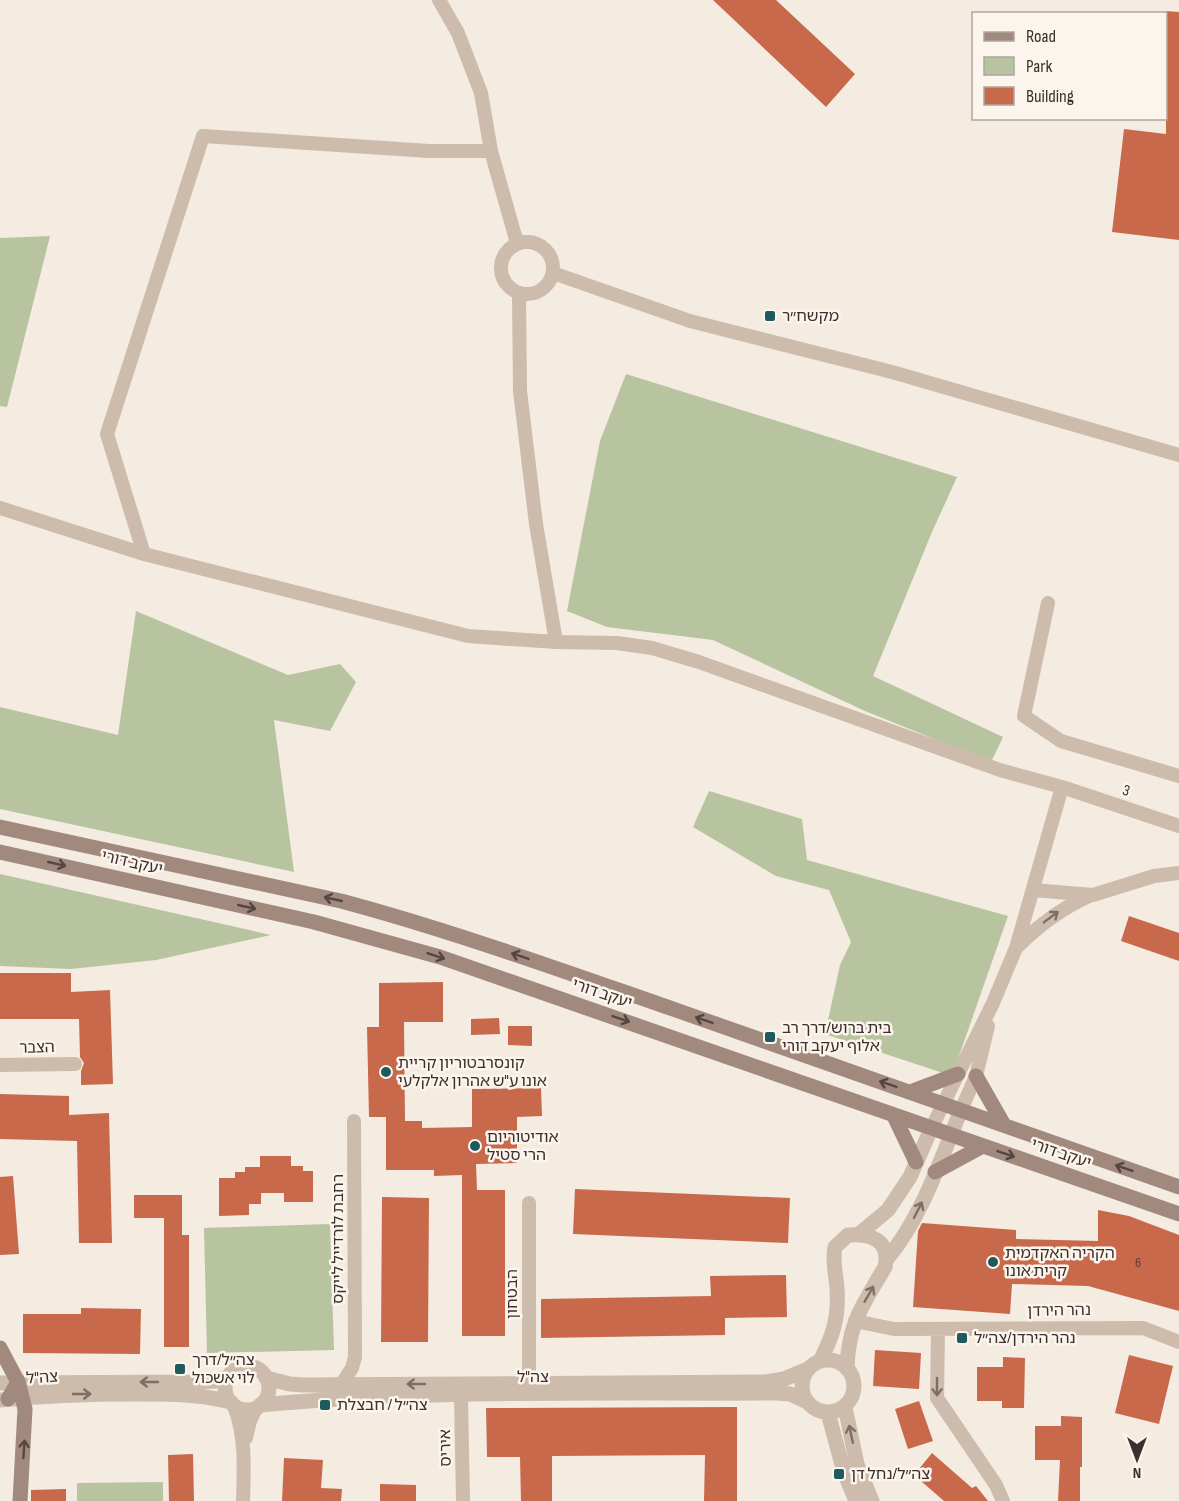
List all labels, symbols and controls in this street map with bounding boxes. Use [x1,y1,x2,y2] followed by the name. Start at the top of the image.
[972,12,1167,120] legend
[1026,26,1056,47] text: Road
[1026,56,1052,77] text: Park
[1026,86,1074,107] text: Building
[782,307,839,326] place label: מקשח״ר
[763,309,777,323] marker: מקשח״ר
[1120,781,1132,801] street label: 3
[99,847,165,879] street label: יעקב דורי
[47,859,66,871] one-way arrow
[324,893,343,905] one-way arrow
[238,902,257,914] one-way arrow
[1043,911,1059,924] one-way arrow
[511,950,530,961] one-way arrow
[426,951,445,962] one-way arrow
[569,975,635,1013] street label: יעקב דורי
[695,1013,714,1024] one-way arrow
[611,1015,629,1026] one-way arrow
[782,1019,892,1056] place label: בית ברוש/דרך רב אלוף יעקב דורי
[763,1030,777,1044] marker: בית ברוש/דרך רב אלוף יעקב דורי
[19,1038,55,1058] street label: הצבר
[398,1054,547,1091] place label: קונסרבטוריון קריית אונו ע"ש אהרון אלקלעי
[379,1065,393,1079] marker: קונסרבטוריון קריית אונו ע"ש אהרון אלקלעי
[879,1078,898,1089] one-way arrow
[487,1128,559,1165] place label: אודיטוריום הרי סטיל
[1028,1135,1094,1173] street label: יעקב דורי
[468,1139,482,1153] marker: אודיטוריום הרי סטיל
[996,1150,1015,1161] one-way arrow
[1115,1161,1134,1172] one-way arrow
[329,1174,348,1304] street label: רחבת לורדייל לייקס
[912,1202,924,1219] one-way arrow
[1005,1244,1115,1281] place label: הקריה האקדמית קרית אונו
[1135,1254,1141,1271] house number: 6
[986,1255,1000,1269] marker: הקריה האקדמית קרית אונו
[503,1269,522,1319] street label: הבטחון
[863,1286,875,1303] one-way arrow
[1027,1301,1091,1321] street label: נהר הירדן
[974,1329,1076,1348] place label: נהר הירדן/צה״ל
[955,1331,969,1345] marker: נהר הירדן/צה״ל
[192,1351,255,1388] place label: צה״ל/דרך לוי אשכול
[173,1362,187,1376] marker: צה״ל/דרך לוי אשכול
[25,1367,59,1389] street label: צה"ל
[517,1368,549,1387] street label: צה"ל
[140,1376,160,1388] one-way arrow
[931,1377,943,1397] one-way arrow
[406,1378,426,1390] one-way arrow
[71,1388,91,1400] one-way arrow
[337,1396,428,1415] place label: צה״ל / חבצלת
[318,1398,332,1412] marker: צה״ל / חבצלת
[844,1425,856,1444] one-way arrow
[436,1429,456,1467] street label: איריס
[1107,1429,1167,1489] north arrow
[19,1440,30,1460] one-way arrow
[1133,1463,1141,1482] text: N
[851,1465,930,1484] place label: צה״ל/נחל דן
[832,1467,846,1481] marker: צה״ל/נחל דן

